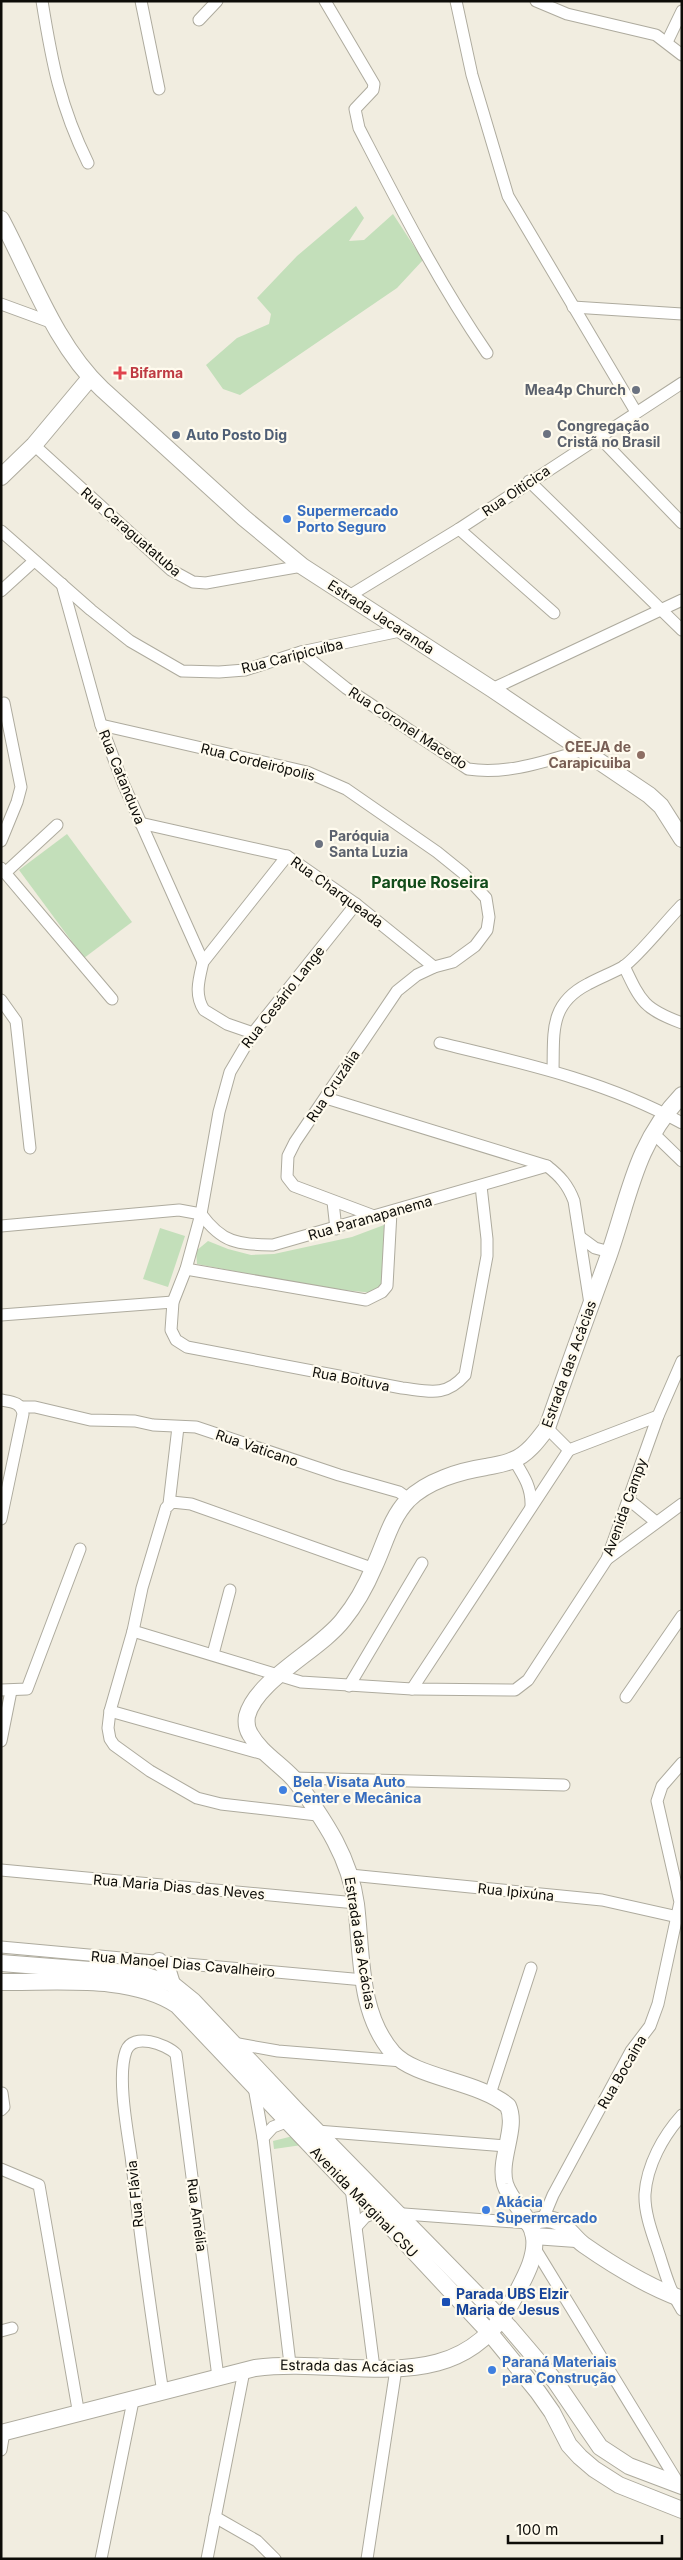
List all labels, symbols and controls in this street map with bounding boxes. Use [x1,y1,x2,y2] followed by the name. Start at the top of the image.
[130,364,183,381] place label: Bifarma
[114,367,126,379] marker: Bifarma
[525,381,626,398] place label: Mea4p Church
[630,384,642,396] marker: Mea4p Church
[557,417,660,450] place label: Congregação Cristã no Brasil
[186,426,287,443] place label: Auto Posto Dig
[541,428,553,440] marker: Congregação Cristã no Brasil
[170,429,182,441] marker: Auto Posto Dig
[478,462,553,520] street label: Rua Oiticica
[78,484,185,580] street label: Rua Caraguatatuba
[297,502,399,535] place label: Supermercado Porto Seguro
[281,513,293,525] marker: Supermercado Porto Seguro
[325,576,438,657] street label: Estrada Jacaranda
[239,635,345,676] street label: Rua Caripicuíba
[346,683,471,772] street label: Rua Coronel Macedo
[96,727,149,827] street label: Rua Catanduva
[548,738,631,771] place label: CEEJA de Carapicuiba
[199,739,317,784] street label: Rua Cordeirópolis
[635,749,647,761] marker: CEEJA de Carapicuiba
[329,827,408,860] place label: Paróquia Santa Luzia
[313,838,325,850] marker: Paróquia Santa Luzia
[288,852,387,931] street label: Rua Charqueada
[371,872,489,892] district label: Parque Roseira
[238,942,328,1051] street label: Rua Cesário Lange
[302,1047,363,1125] street label: Rua Cruzália
[306,1192,434,1243] street label: Rua Paranapanema
[538,1298,599,1430] street label: Estrada das Acácias
[311,1363,391,1394] street label: Rua Boituva
[213,1425,301,1470] street label: Rua Vaticano
[599,1455,650,1558] street label: Avenida Campy
[293,1773,421,1806] place label: Bela Visata Auto Center e Mecânica
[277,1784,289,1796] marker: Bela Visata Auto Center e Mecânica
[92,1871,266,1902] street label: Rua Maria Dias das Neves
[342,1875,379,2010] street label: Estrada das Acácias
[477,1879,555,1904] street label: Rua Ipixúna
[90,1947,276,1980] street label: Rua Manoel Dias Cavalheiro
[594,2032,649,2112] street label: Rua Bocaina
[307,2143,422,2260] street label: Avenida Marginal CSU
[123,2160,146,2229] street label: Rua Flávia
[184,2177,211,2253] street label: Rua Amélia
[496,2193,598,2226] place label: Akácia Supermercado
[480,2204,492,2216] marker: Akácia Supermercado
[456,2285,569,2318] place label: Parada UBS Elzir Maria de Jesus
[440,2296,452,2308] marker: Parada UBS Elzir Maria de Jesus
[502,2353,617,2386] place label: Paraná Materiais para Construção
[280,2356,414,2375] street label: Estrada das Acácias
[486,2364,498,2376] marker: Paraná Materiais para Construção
[508,2512,662,2544] scale bar
[516,2520,558,2539] text: 100 m

